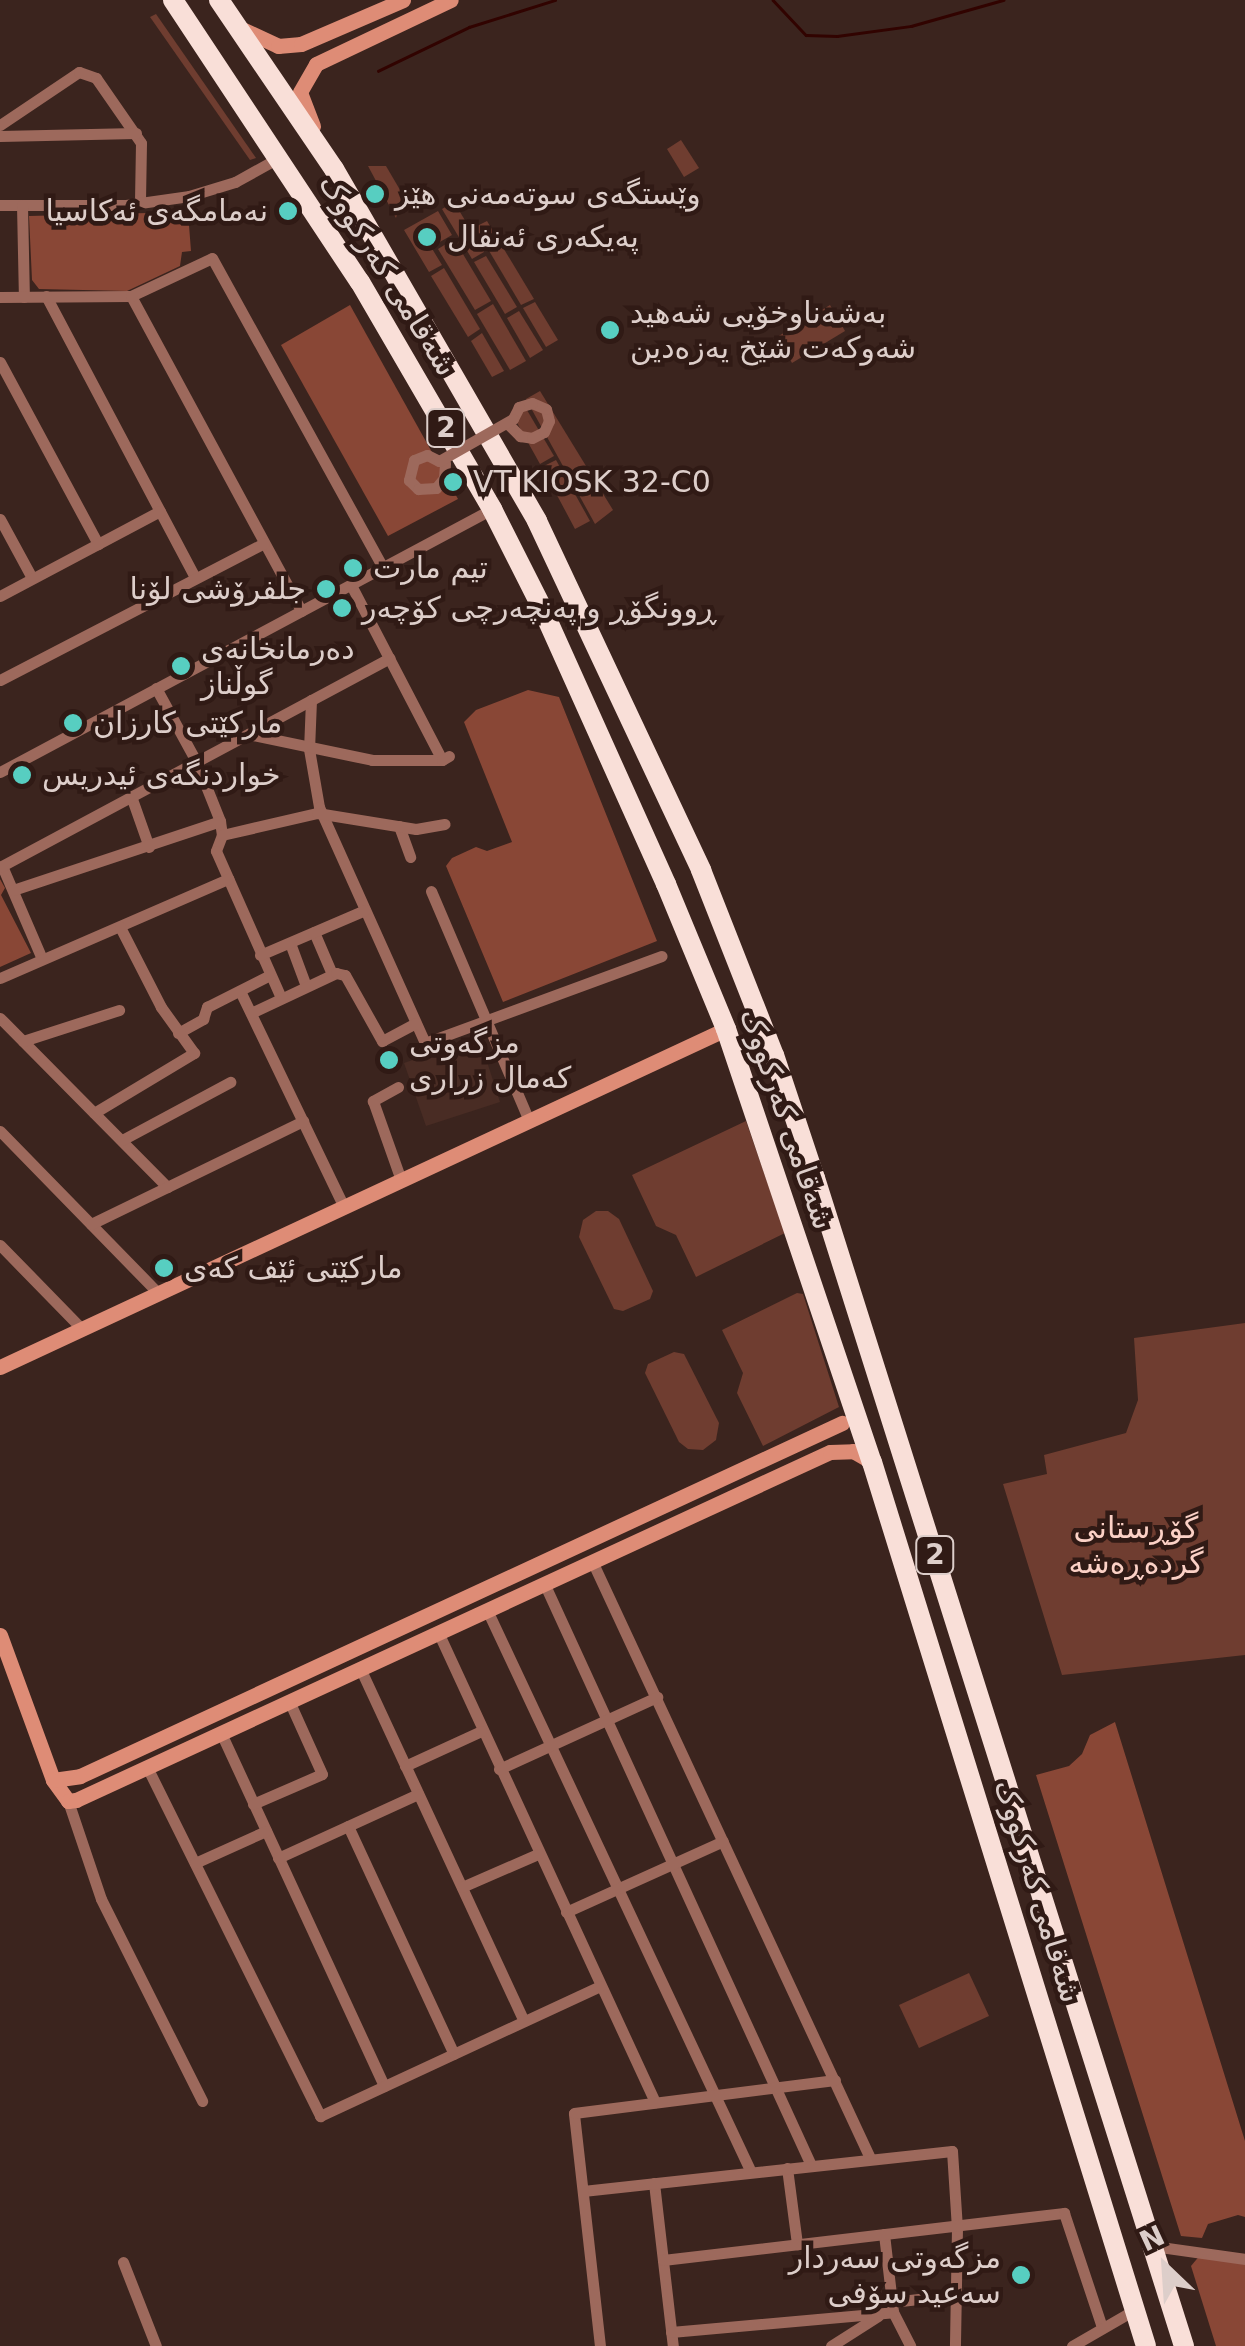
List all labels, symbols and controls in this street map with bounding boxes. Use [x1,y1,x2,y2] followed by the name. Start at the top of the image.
[311,167,465,383] street label: شەقامی کەرکووک
[395,176,701,212] place label: وێستگەی سوتەمەنی هێز
[364,183,386,205] marker: وێستگەی سوتەمەنی هێز
[45,193,268,229] place label: نەمامگەی ئەکاسیا
[277,200,299,222] marker: نەمامگەی ئەکاسیا
[447,219,639,255] place label: پەیکەری ئەنفال
[416,226,438,248] marker: پەیکەری ئەنفال
[630,295,916,366] place label: بەشەناوخۆیی شەهید شەوکەت شێخ یەزەدین
[599,319,621,341] marker: بەشەناوخۆیی شەهید شەوکەت شێخ یەزەدین
[426,405,466,451] road number: 2
[473,464,711,500] place label: VT KIOSK 32-C0
[442,471,464,493] marker: VT KIOSK 32-C0
[373,550,488,586] place label: تیم مارت
[342,557,364,579] marker: تیم مارت
[130,571,306,607] place label: جلفرۆشی لۆنا
[315,578,337,600] marker: جلفرۆشی لۆنا
[362,590,716,626] place label: ڕوونگۆڕ و پەنچەرچی کۆچەر
[331,597,353,619] marker: ڕوونگۆڕ و پەنچەرچی کۆچەر
[201,631,355,702] place label: دەرمانخانەی گوڵناز
[170,655,192,677] marker: دەرمانخانەی گوڵناز
[93,705,282,741] place label: مارکێتی کارزان
[62,712,84,734] marker: مارکێتی کارزان
[42,757,280,793] place label: خواردنگەی ئیدریس
[11,764,33,786] marker: خواردنگەی ئیدریس
[732,1004,842,1234] street label: شەقامی کەرکووک
[409,1025,571,1096] place label: مزگەوتی کەمال زراری
[378,1049,400,1071] marker: مزگەوتی کەمال زراری
[184,1250,402,1286] place label: مارکێتی ئێف کەی
[153,1257,175,1279] marker: مارکێتی ئێف کەی
[1068,1510,1204,1580] park label: گۆڕستانی گردەڕەشە
[915,1532,955,1578] road number: 2
[987,1775,1089,2007] street label: شەقامی کەرکووک
[1115,2216,1215,2316] north arrow
[1135,2218,1170,2258] text: N
[789,2240,1001,2310] place label: مزگەوتی سەردار سەعید سۆفی
[1010,2264,1032,2286] marker: مزگەوتی سەردار سەعید سۆفی

